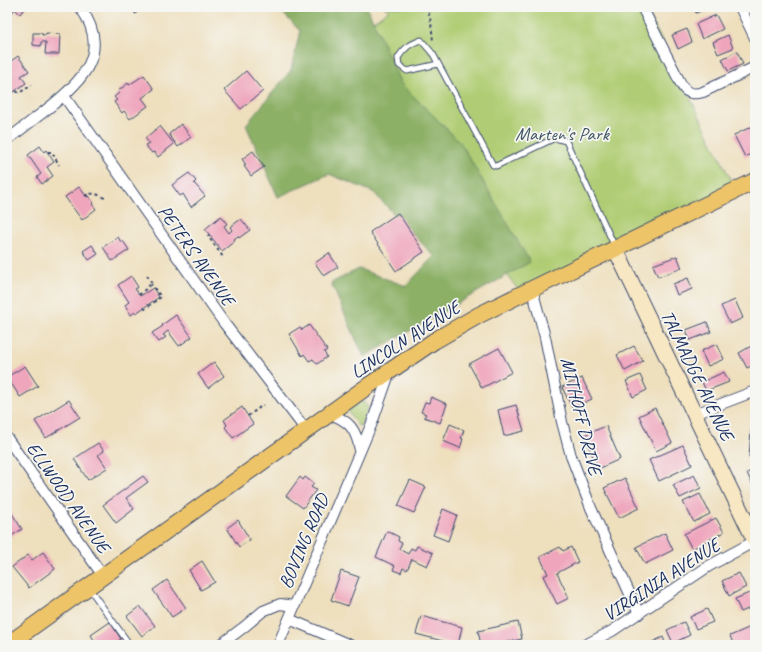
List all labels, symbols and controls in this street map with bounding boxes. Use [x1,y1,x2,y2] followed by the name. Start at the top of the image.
[515,122,611,146] park label: Marten's Park
[153,200,241,313] street label: PETERS AVENUE
[346,294,467,384] street label: LINCOLN AVENUE
[655,306,740,447] street label: TALMADGE AVENUE
[555,355,608,480] street label: MITHOFF DRIVE
[21,438,117,560] street label: ELLWOOD AVENUE
[273,489,335,592] street label: BOVING ROAD
[599,532,727,627] street label: VIRGINIA AVENUE

